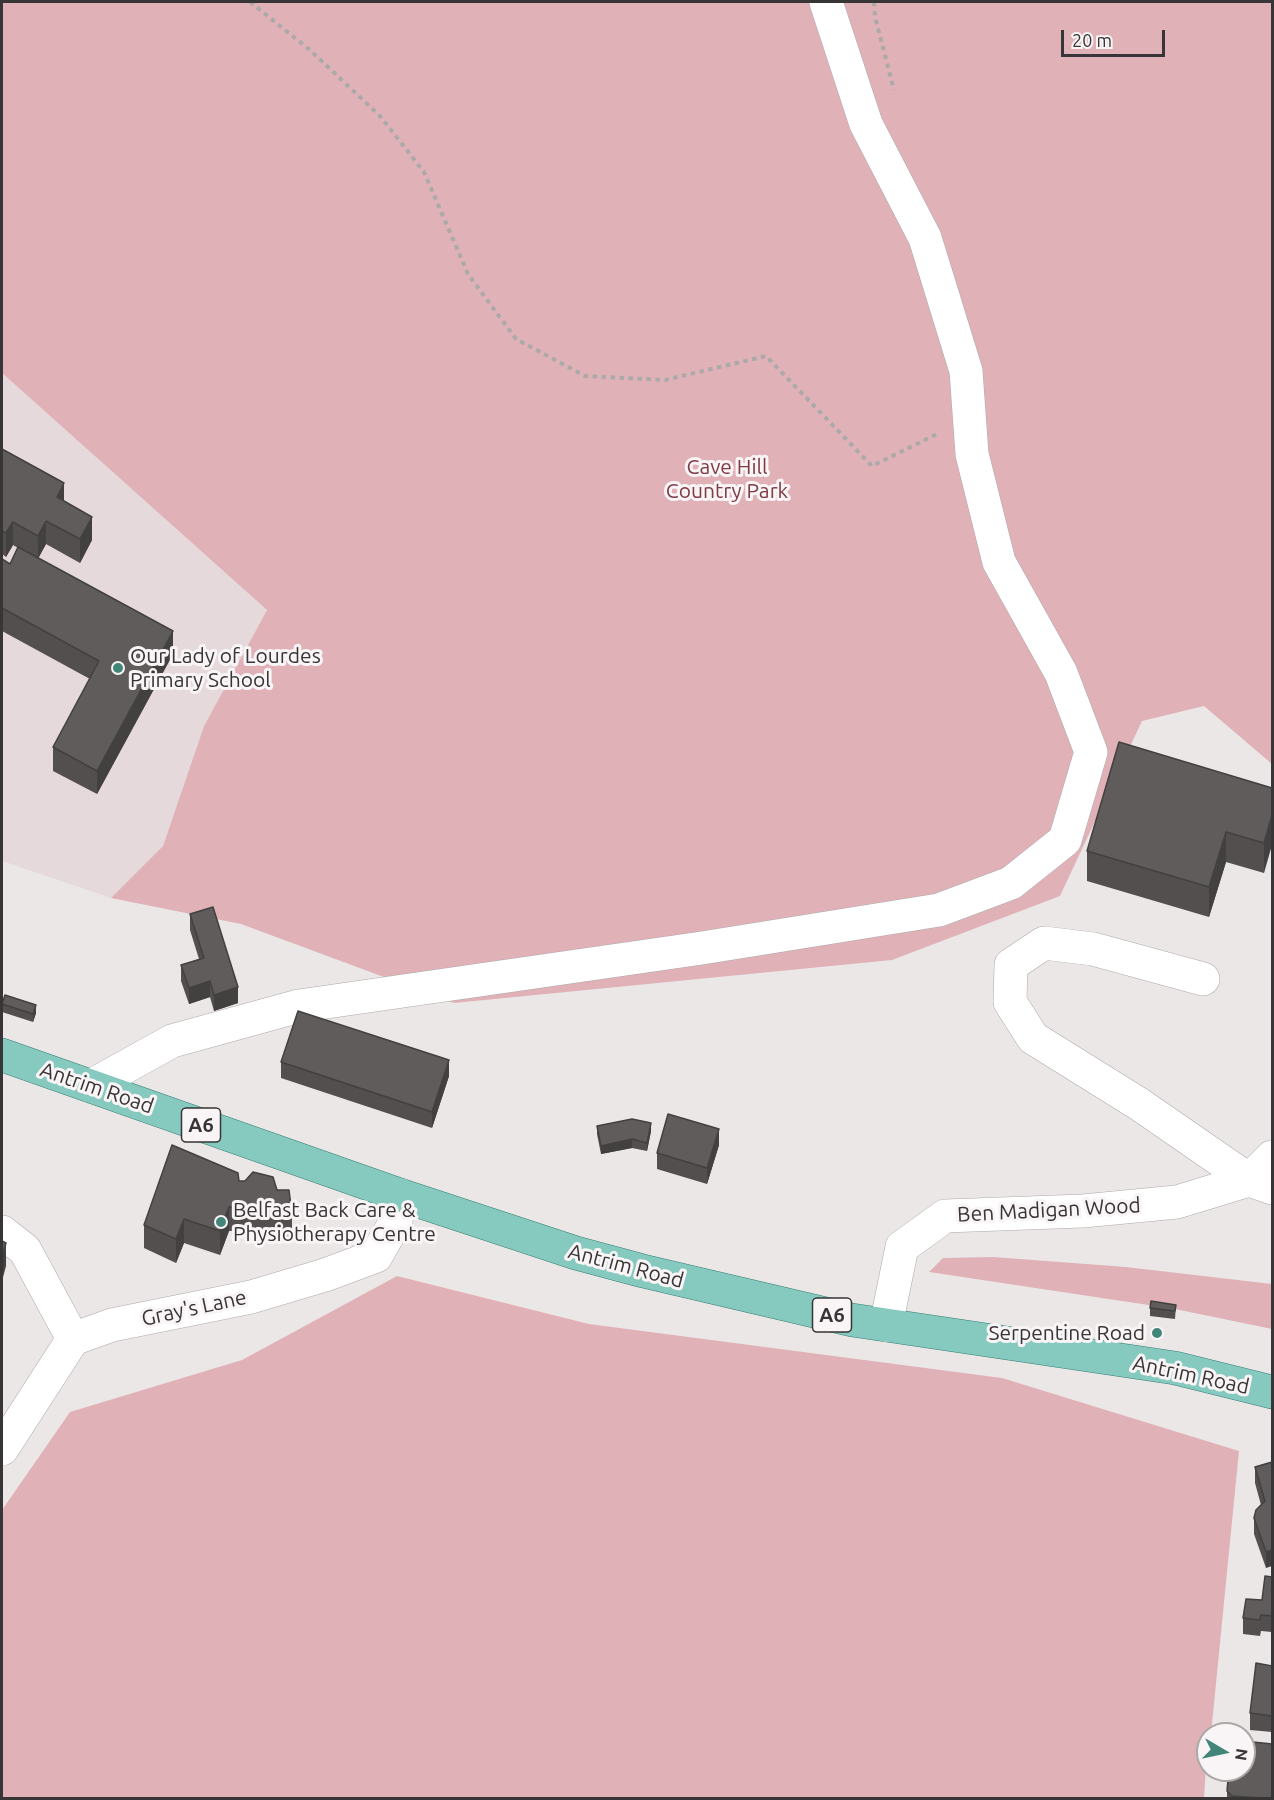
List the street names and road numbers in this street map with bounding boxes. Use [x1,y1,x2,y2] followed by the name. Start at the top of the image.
[37,1057,157,1119] street label: Antrim Road
[182,1108,220,1142] road number: A6
[957,1193,1141,1227] street label: Ben Madigan Wood
[566,1239,686,1293] street label: Antrim Road
[139,1285,249,1331] street label: Gray's Lane
[812,1298,852,1332] road number: A6
[1131,1350,1251,1400] street label: Antrim Road

